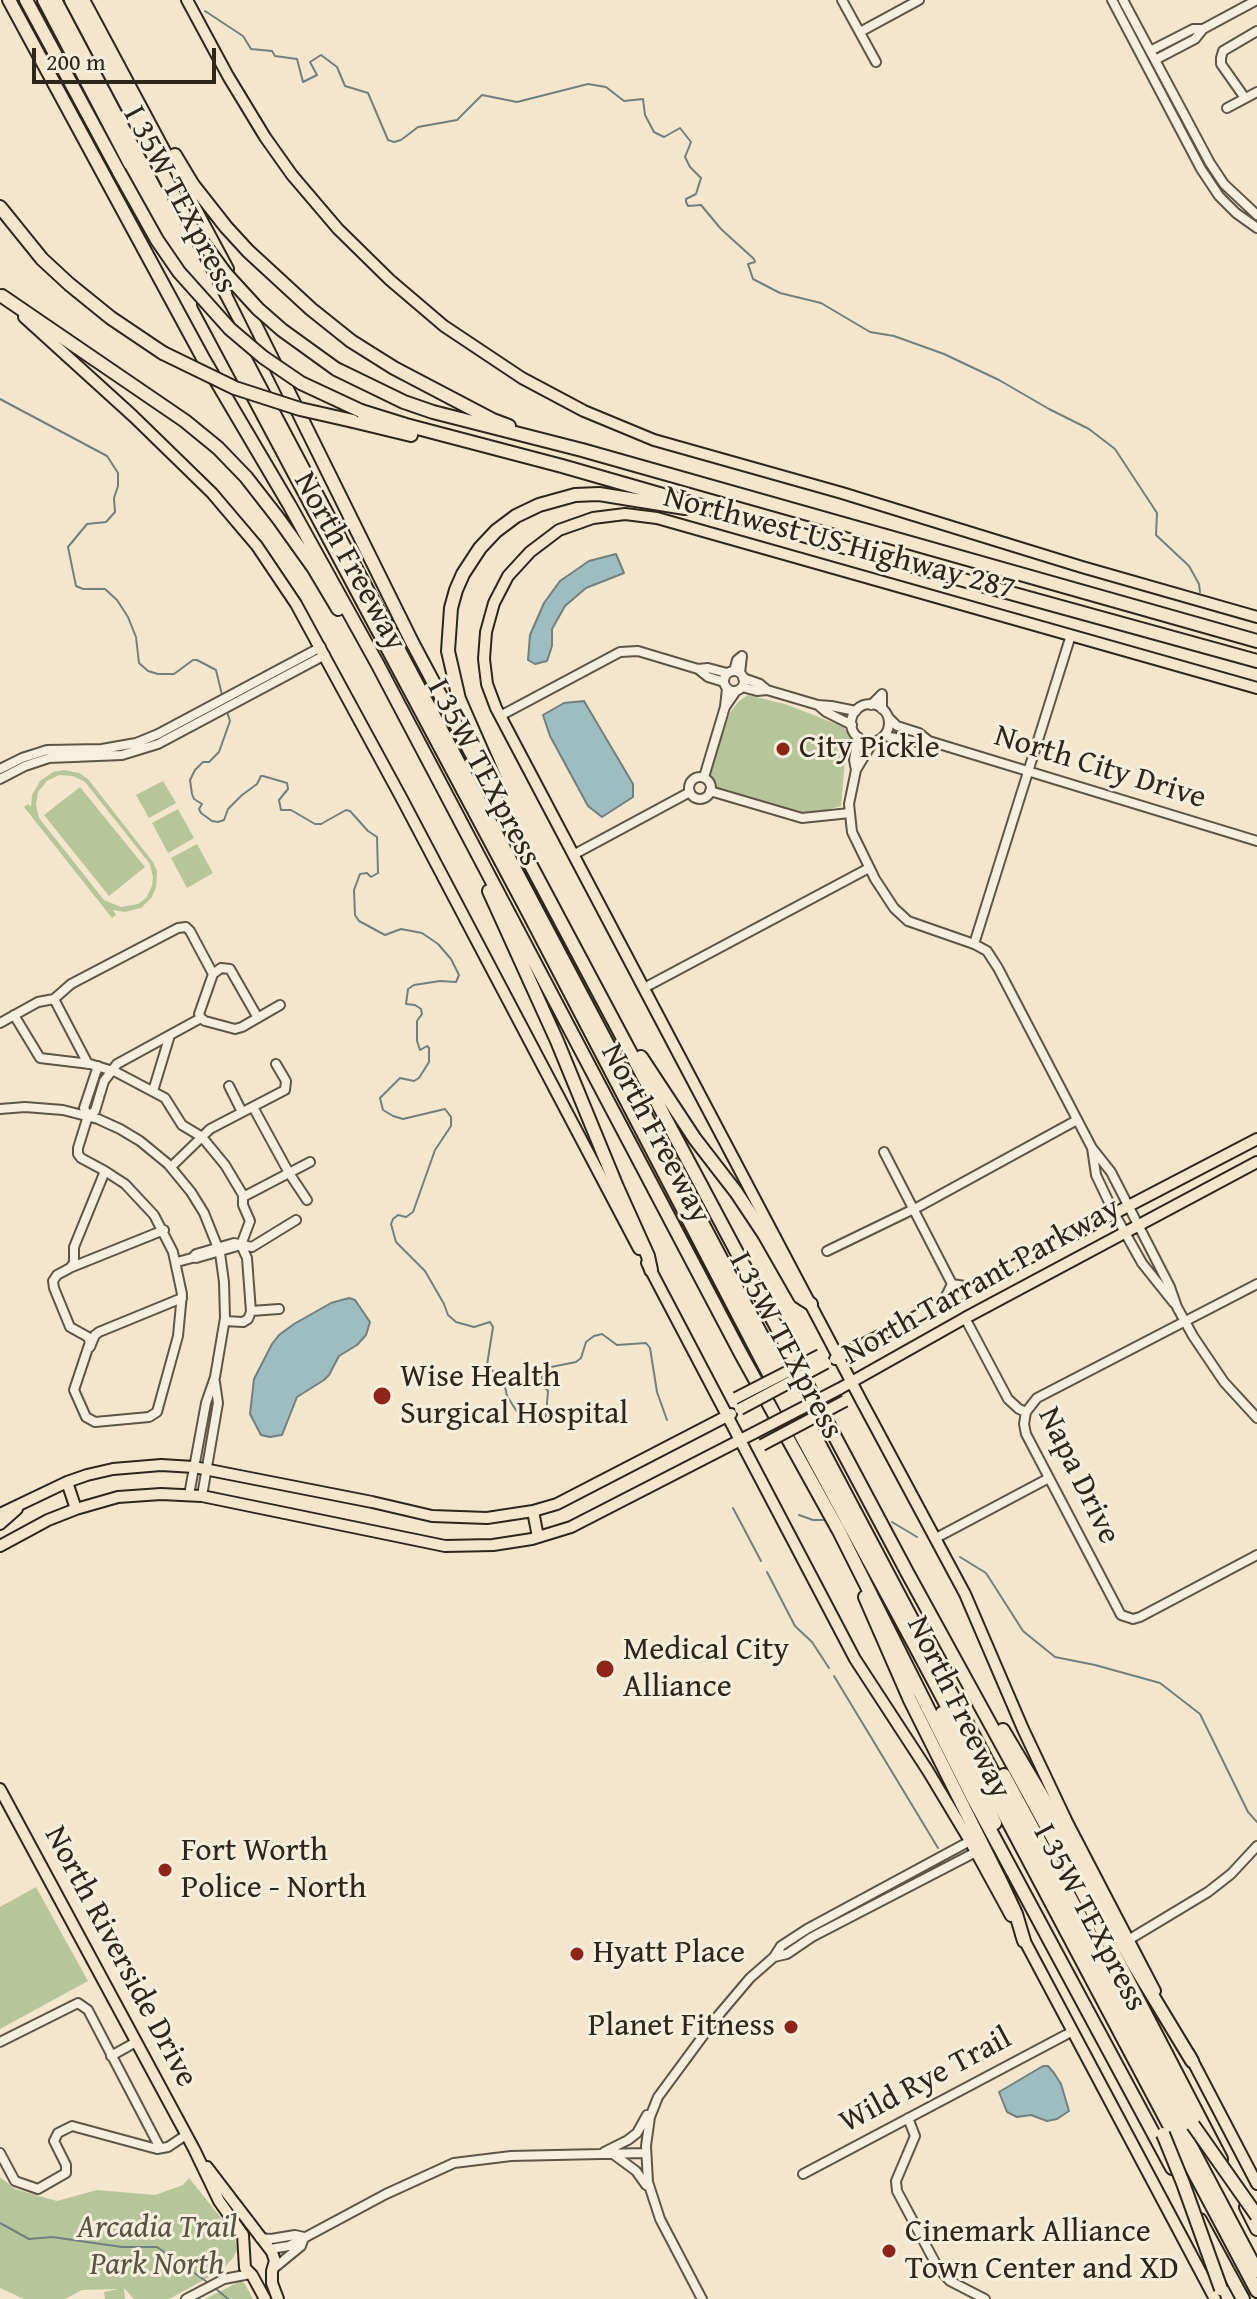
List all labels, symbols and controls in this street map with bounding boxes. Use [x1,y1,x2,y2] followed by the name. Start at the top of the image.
[36,32,220,82] scale bar
[46,44,106,79] text: 200 m
[114,100,244,300] street label: I 35W TEXpress
[284,466,414,658] street label: North Freeway
[659,479,1019,609] street label: Northwest US Highway 287
[418,673,548,873] street label: I 35W TEXpress
[990,718,1210,818] street label: North City Drive
[799,730,940,768] place label: City Pickle
[774,740,792,758] marker: City Pickle
[591,1037,719,1231] street label: North Freeway
[837,1190,1127,1374] street label: North Tarrant Parkway
[720,1246,850,1446] street label: I 35W TEXpress
[400,1359,628,1434] place label: Wise Health Surgical Hospital
[371,1385,393,1407] marker: Wise Health Surgical Hospital
[1028,1401,1128,1551] street label: Napa Drive
[897,1610,1019,1806] street label: North Freeway
[623,1632,789,1707] place label: Medical City Alliance
[594,1658,616,1680] marker: Medical City Alliance
[1024,1818,1154,2018] street label: I 35W TEXpress
[35,1820,205,2094] street label: North Riverside Drive
[181,1833,366,1908] place label: Fort Worth Police - North
[156,1861,174,1879] marker: Fort Worth Police - North
[593,1935,745,1973] place label: Hyatt Place
[568,1945,586,1963] marker: Hyatt Place
[588,2008,775,2046] place label: Planet Fitness
[782,2018,800,2036] marker: Planet Fitness
[834,2020,1018,2142] street label: Wild Rye Trail
[77,2210,237,2285] park label: Arcadia Trail Park North
[905,2214,1179,2289] place label: Cinemark Alliance Town Center and XD
[880,2242,898,2260] marker: Cinemark Alliance Town Center and XD

